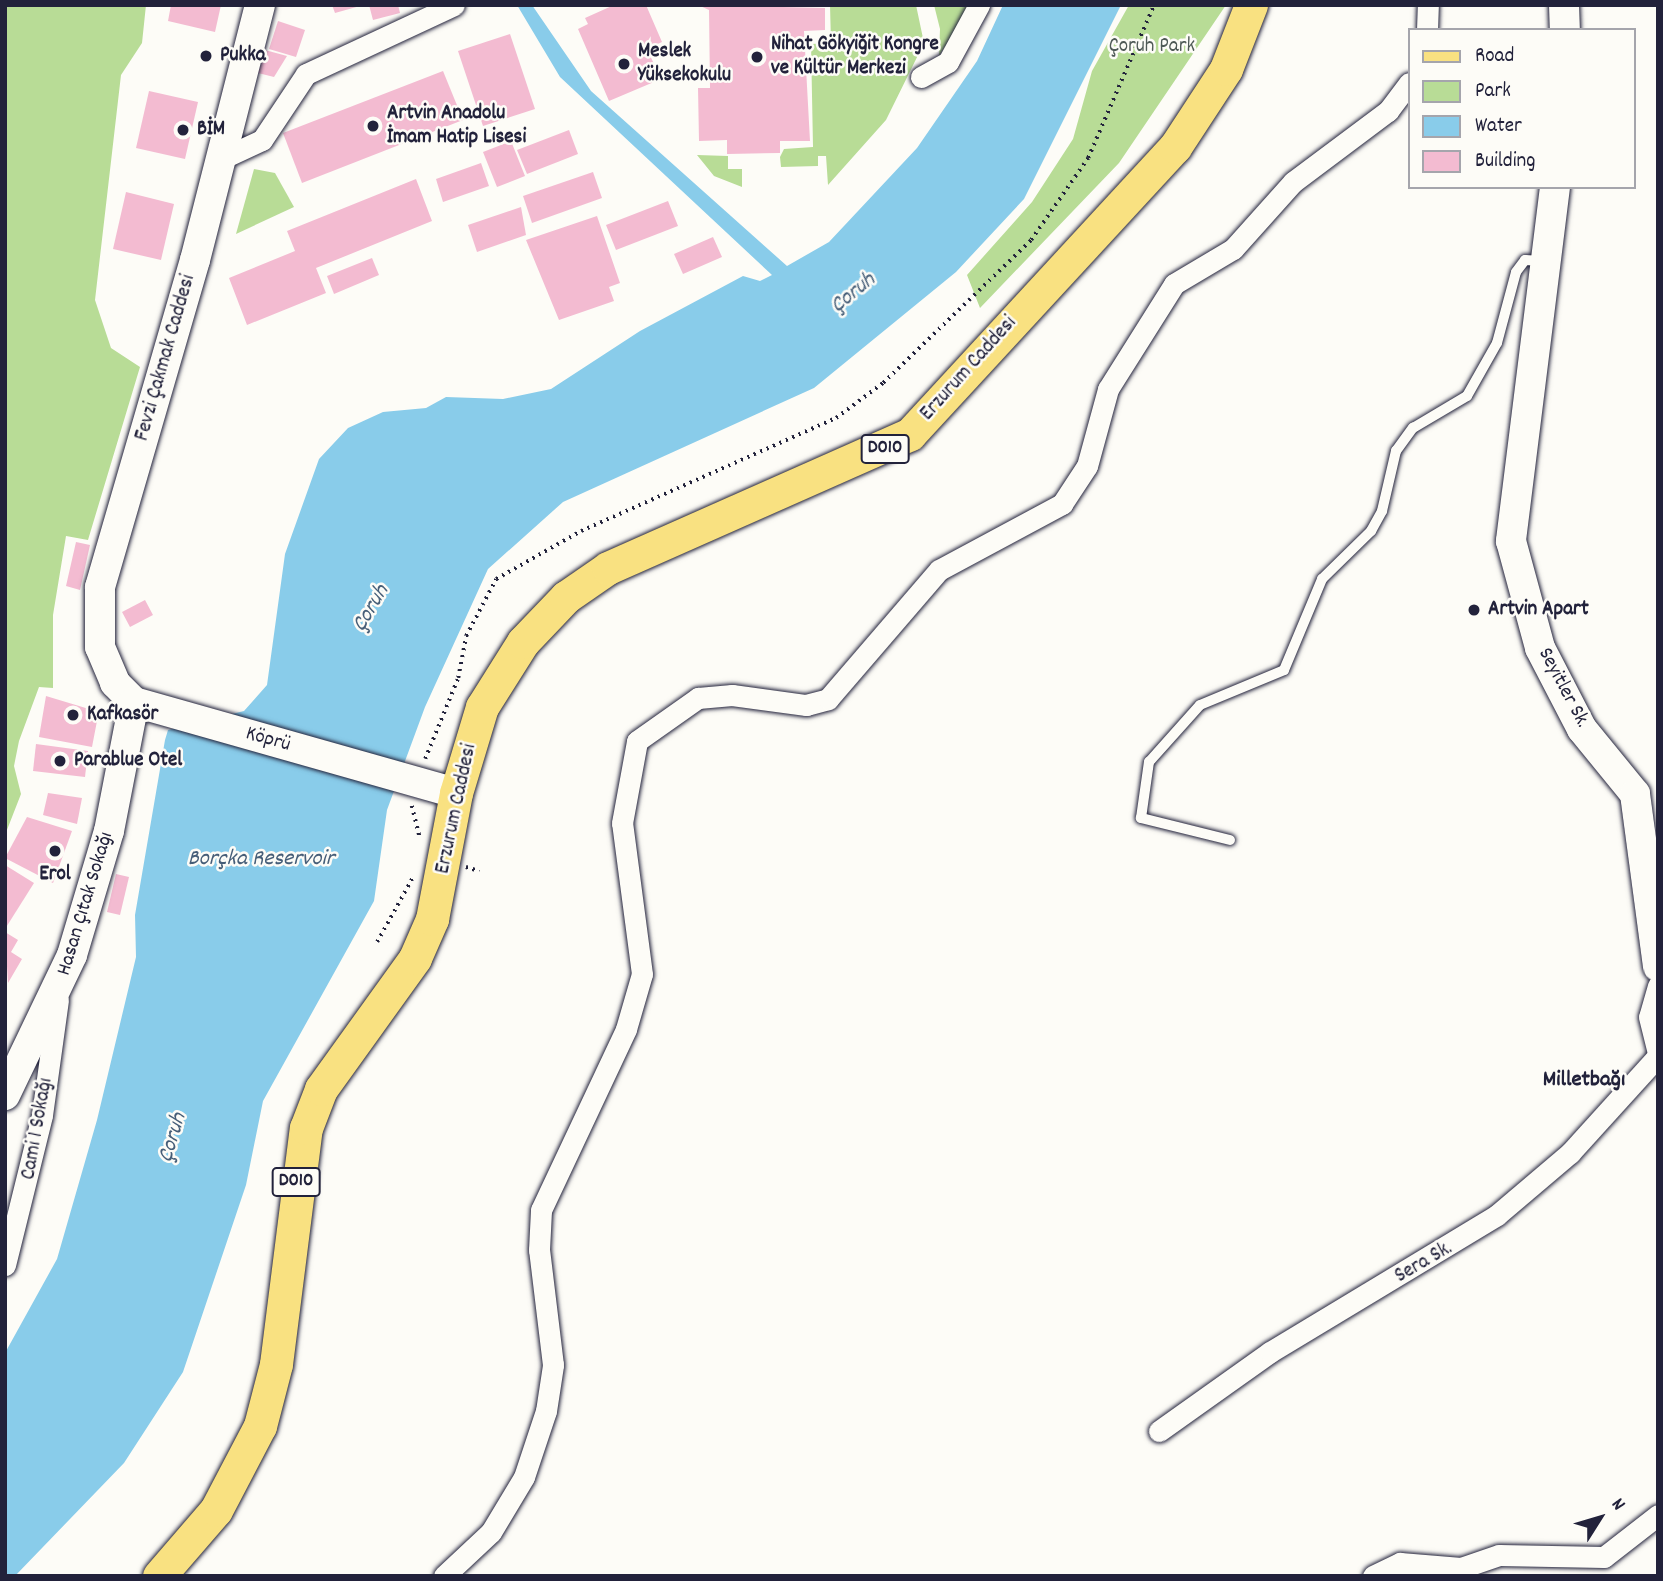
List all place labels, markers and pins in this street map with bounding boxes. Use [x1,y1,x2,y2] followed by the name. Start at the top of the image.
[771,32,939,82] place label: Nihat Gökyiğit Kongre ve Kültür Merkezi
[638,39,731,89] place label: Meslek Yüksekokulu
[220,43,266,69] place label: Pukka
[198,48,214,64] marker: Pukka
[749,49,765,65] marker: Nihat Gökyiğit Kongre ve Kültür Merkezi
[616,56,632,72] marker: Meslek Yüksekokulu
[387,101,526,151] place label: Artvin Anadolu İmam Hatip Lisesi
[197,117,225,143] place label: BİM
[365,118,381,134] marker: Artvin Anadolu İmam Hatip Lisesi
[175,122,191,138] marker: BİM
[1488,597,1589,623] place label: Artvin Apart
[1466,602,1482,618] marker: Artvin Apart
[87,702,158,728] place label: Kafkasör
[65,707,81,723] marker: Kafkasör
[74,748,182,774] place label: Parablue Otel
[52,753,68,769] marker: Parablue Otel
[47,843,63,859] marker: Erol
[39,862,71,888] place label: Erol

